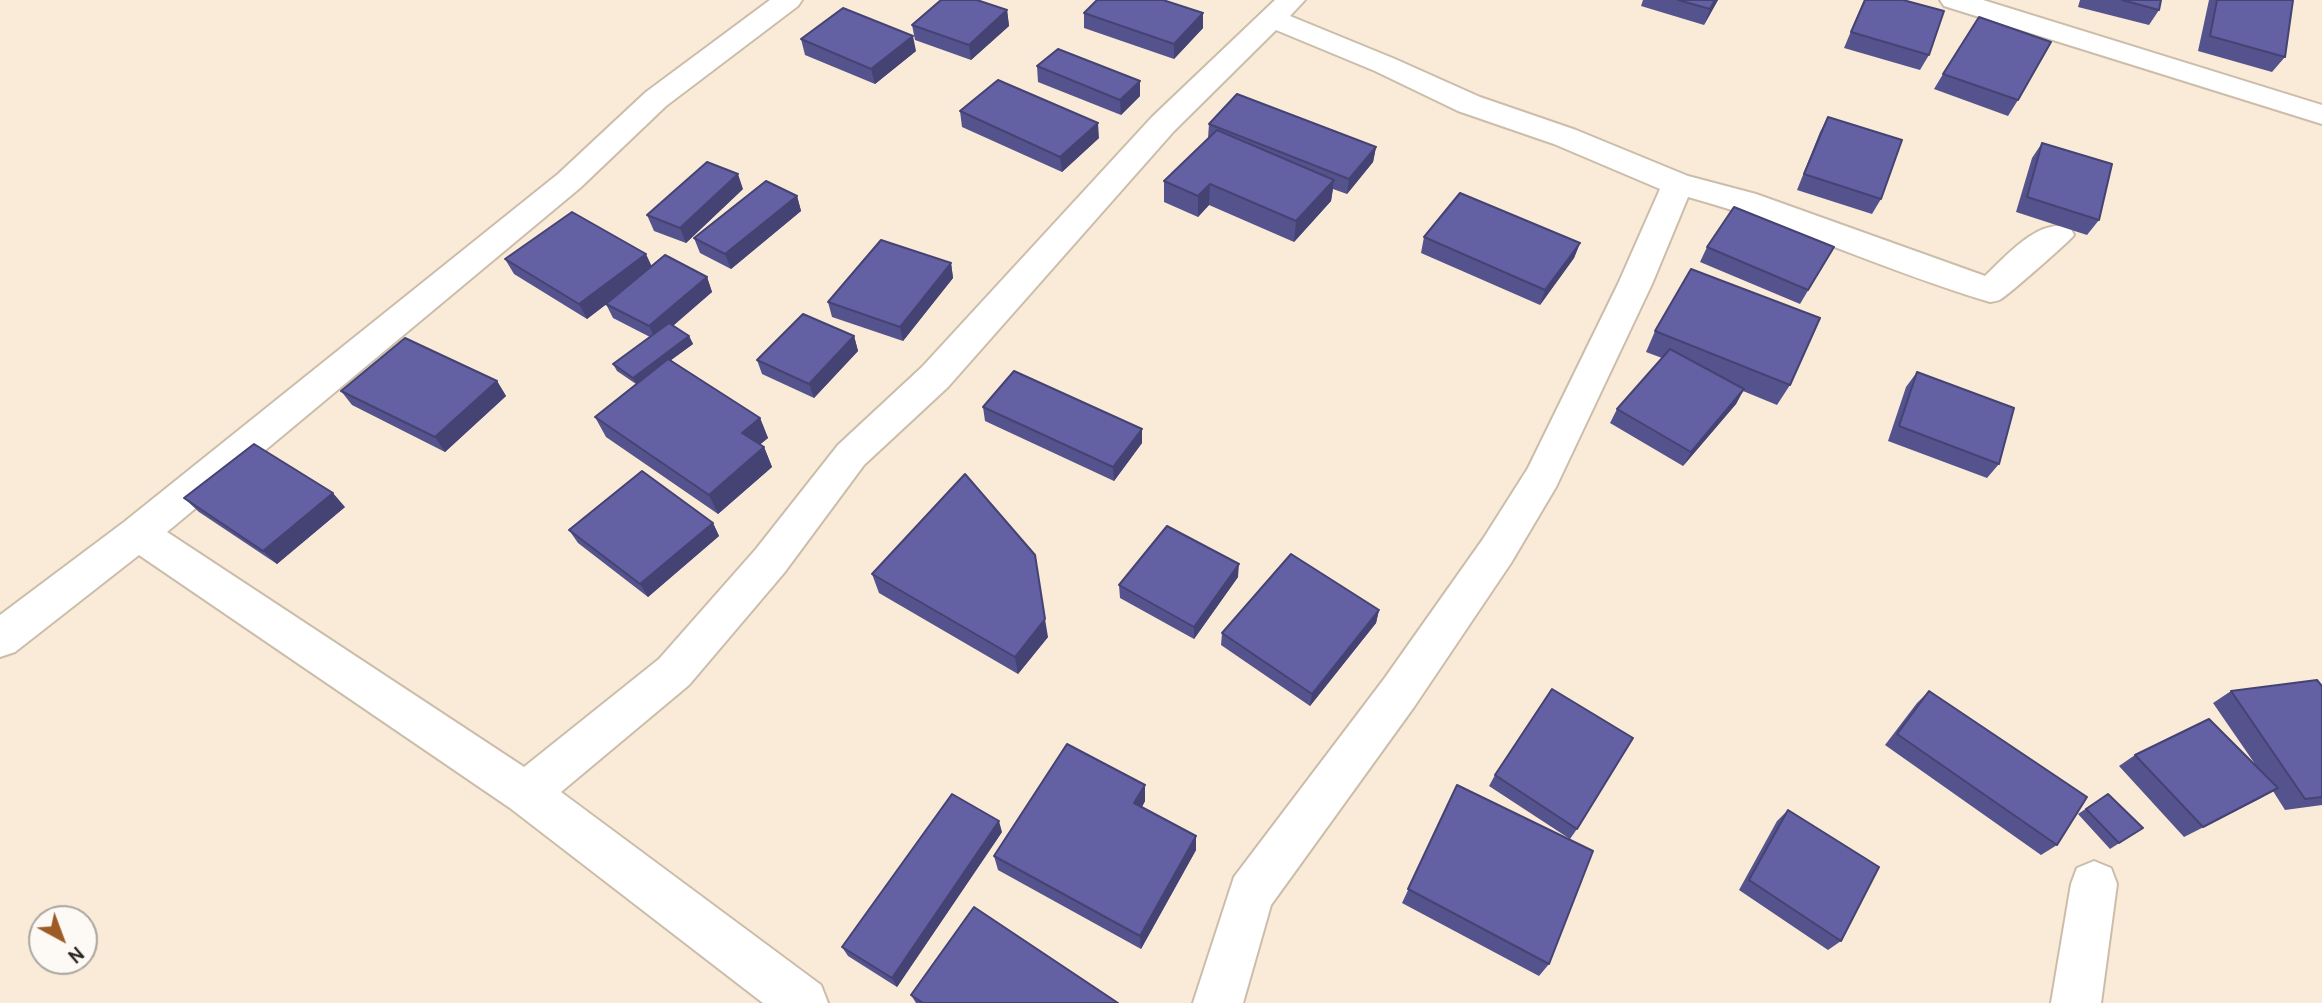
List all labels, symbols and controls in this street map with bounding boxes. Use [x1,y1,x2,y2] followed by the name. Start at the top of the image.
[28,905,98,975] north arrow
[63,942,88,968] text: N

